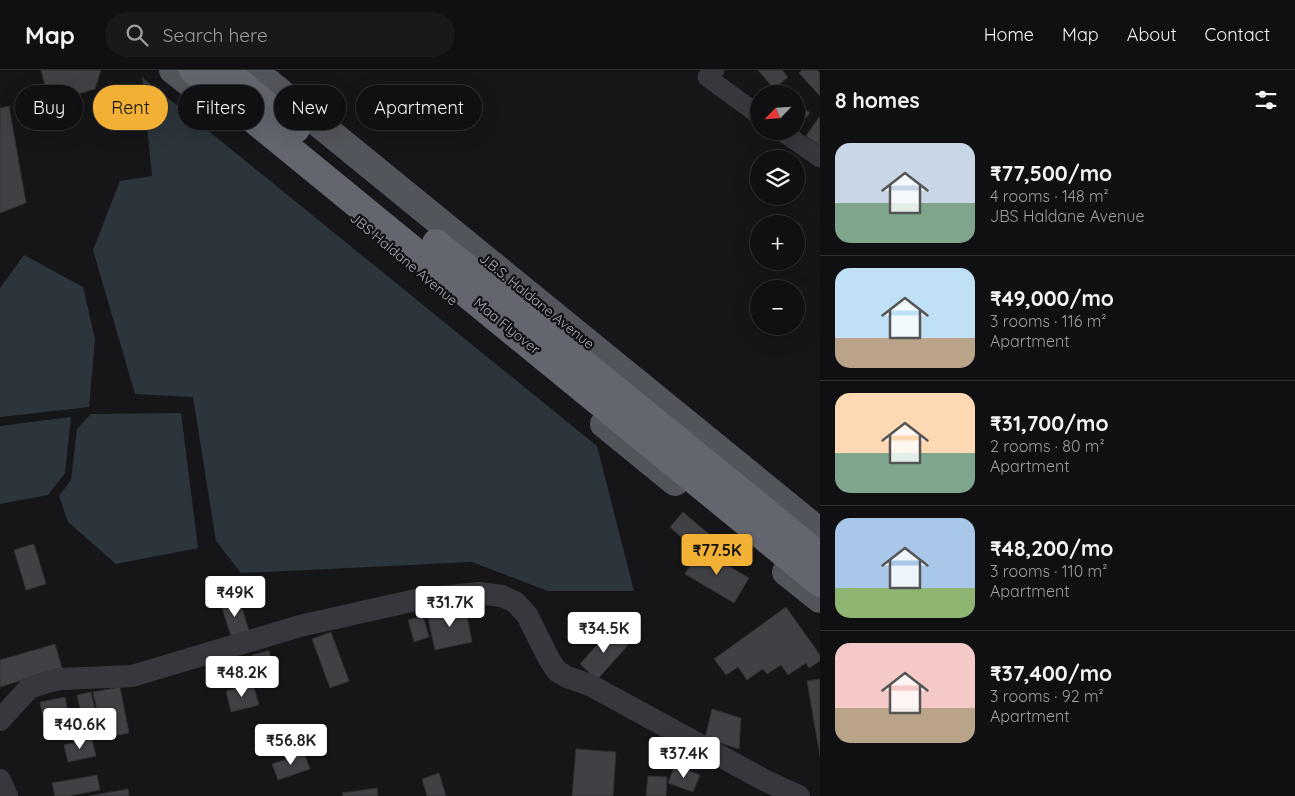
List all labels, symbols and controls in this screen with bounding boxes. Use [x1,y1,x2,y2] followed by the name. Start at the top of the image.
[105,12,455,57] search box
[25,20,75,50] text: Map
[123,21,151,49] icon: search
[163,23,268,47] text: Search here
[984,23,1034,46] text: Home
[1062,23,1099,46] text: Map
[1127,23,1177,46] text: About
[1205,23,1270,46] text: Contact
[15,85,83,130] chip: Buy
[93,85,168,130] chip: Rent
[178,85,264,130] chip: Filters
[274,85,346,130] chip: New
[356,85,482,130] chip: Apartment
[750,85,805,140] north arrow
[750,85,805,335] map controls
[1252,86,1280,114] icon: filters
[835,87,920,113] text: 8 homes
[750,150,805,205] button: layers
[990,160,1112,186] text: ₹77,500/mo
[875,163,935,223] icon: home
[990,186,1109,206] text: 4 rooms · 148 m²
[990,206,1144,226] text: JBS Haldane Avenue
[346,209,462,309] street label: JBS Haldane Avenue
[750,215,805,270] button: +
[476,249,598,353] street label: J.B.S. Haldane Avenue
[750,280,805,335] button: −
[990,285,1114,311] text: ₹49,000/mo
[875,288,935,348] icon: home
[470,294,544,359] street label: Maa Flyover
[990,311,1106,331] text: 3 rooms · 116 m²
[990,331,1070,351] text: Apartment
[990,410,1109,436] text: ₹31,700/mo
[875,413,935,473] icon: home
[990,436,1105,456] text: 2 rooms · 80 m²
[990,456,1070,476] text: Apartment
[676,534,758,576] pin: ₹77.5K
[990,535,1113,561] text: ₹48,200/mo
[875,538,935,598] icon: home
[693,540,741,560] text: ₹77.5K
[990,561,1107,581] text: 3 rooms · 110 m²
[205,576,265,618] pin: ₹49K
[990,581,1070,601] text: Apartment
[216,582,254,602] text: ₹49K
[409,586,491,628] pin: ₹31.7K
[427,592,473,612] text: ₹31.7K
[563,612,645,654] pin: ₹34.5K
[579,618,629,638] text: ₹34.5K
[201,656,283,698] pin: ₹48.2K
[990,660,1112,686] text: ₹37,400/mo
[217,662,267,682] text: ₹48.2K
[875,663,935,723] icon: home
[990,686,1104,706] text: 3 rooms · 92 m²
[990,706,1070,726] text: Apartment
[39,708,121,750] pin: ₹40.6K
[54,714,106,734] text: ₹40.6K
[250,724,332,766] pin: ₹56.8K
[266,730,316,750] text: ₹56.8K
[643,736,725,779] pin: ₹37.4K
[660,743,708,763] text: ₹37.4K

